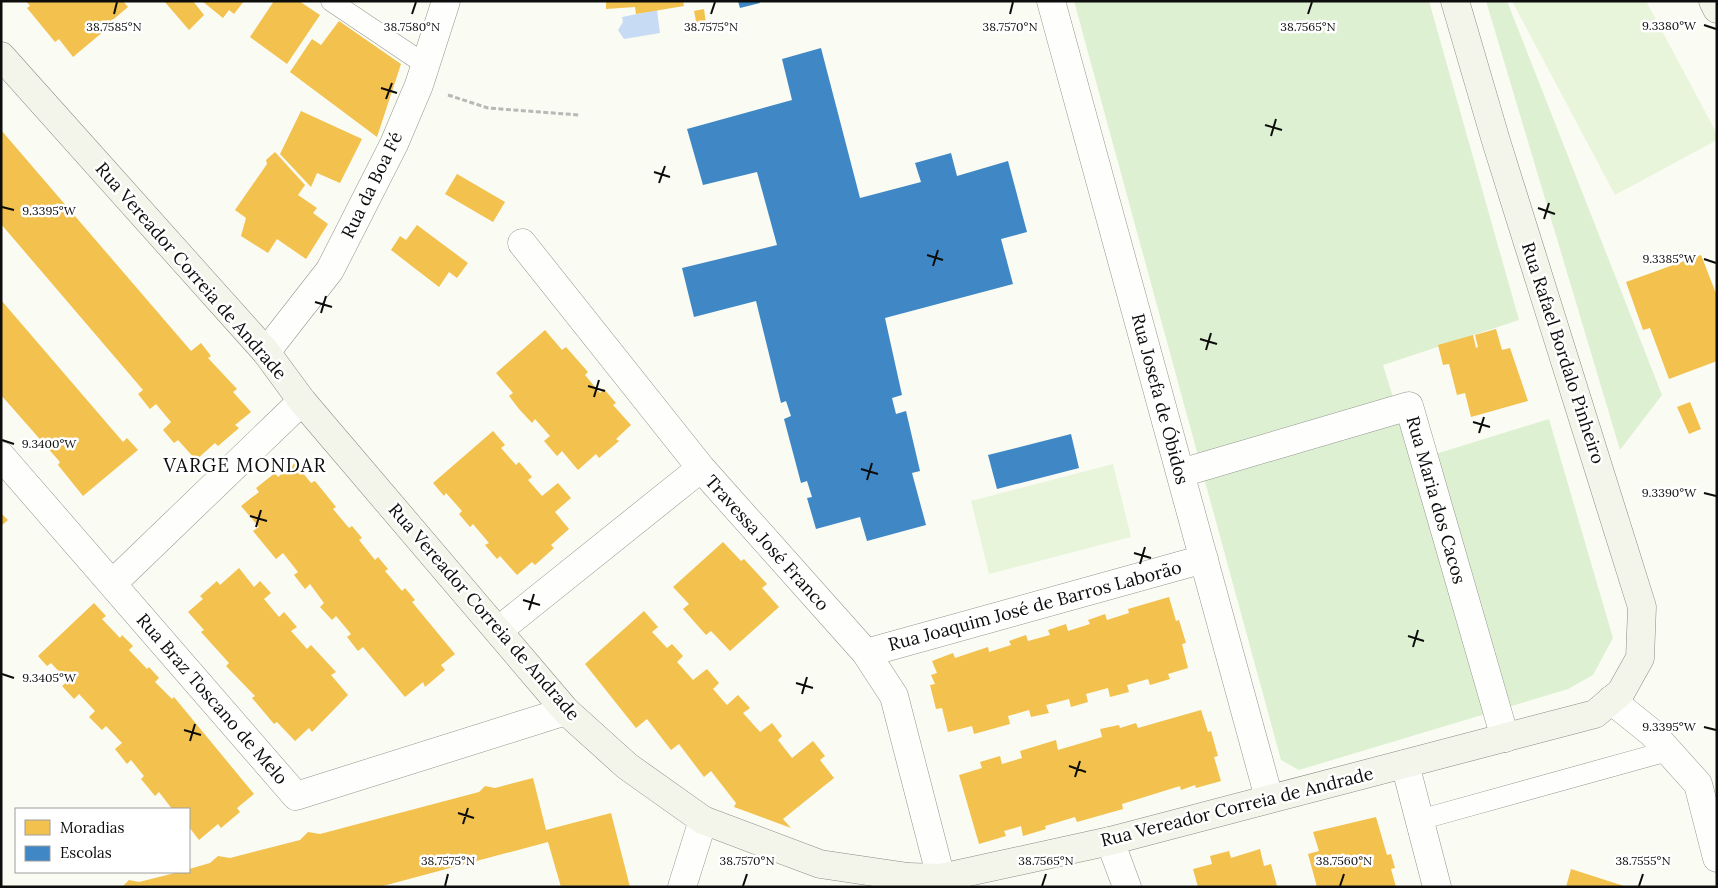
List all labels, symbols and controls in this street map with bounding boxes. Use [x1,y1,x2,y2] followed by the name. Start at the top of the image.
[1642,18,1697,33] text: 9.3380°W
[86,19,142,34] text: 38.7585°N
[384,19,440,34] text: 38.7580°N
[684,19,738,34] text: 38.7575°N
[982,19,1038,34] text: 38.7570°N
[1280,19,1336,34] text: 38.7565°N
[336,127,407,242] street label: Rua da Boa Fé
[91,157,292,384] street label: Rua Vereador Correia de Andrade
[22,203,77,218] text: 9.3395°W
[1517,239,1610,467] street label: Rua Rafael Bordalo Pinheiro
[1642,251,1697,266] text: 9.3385°W
[1127,311,1194,487] street label: Rua Josefa de Óbidos
[1402,413,1471,586] street label: Rua Maria dos Cacos
[22,436,77,451] text: 9.3400°W
[162,453,327,477] district label: VARGE MONDAR
[700,470,834,615] street label: Travessa José Franco
[1642,485,1697,500] text: 9.3390°W
[384,498,585,725] street label: Rua Vereador Correia de Andrade
[886,555,1184,656] street label: Rua Joaquim José de Barros Laborão
[132,608,293,789] street label: Rua Braz Toscano de Melo
[22,670,77,685] text: 9.3405°W
[1642,719,1697,734] text: 9.3395°W
[1098,761,1376,852] street label: Rua Vereador Correia de Andrade
[15,808,190,873] legend
[60,818,124,837] text: Moradias
[60,843,112,862] text: Escolas
[421,853,475,868] text: 38.7575°N
[719,853,775,868] text: 38.7570°N
[1018,853,1074,868] text: 38.7565°N
[1316,853,1372,868] text: 38.7560°N
[1615,853,1671,868] text: 38.7555°N

